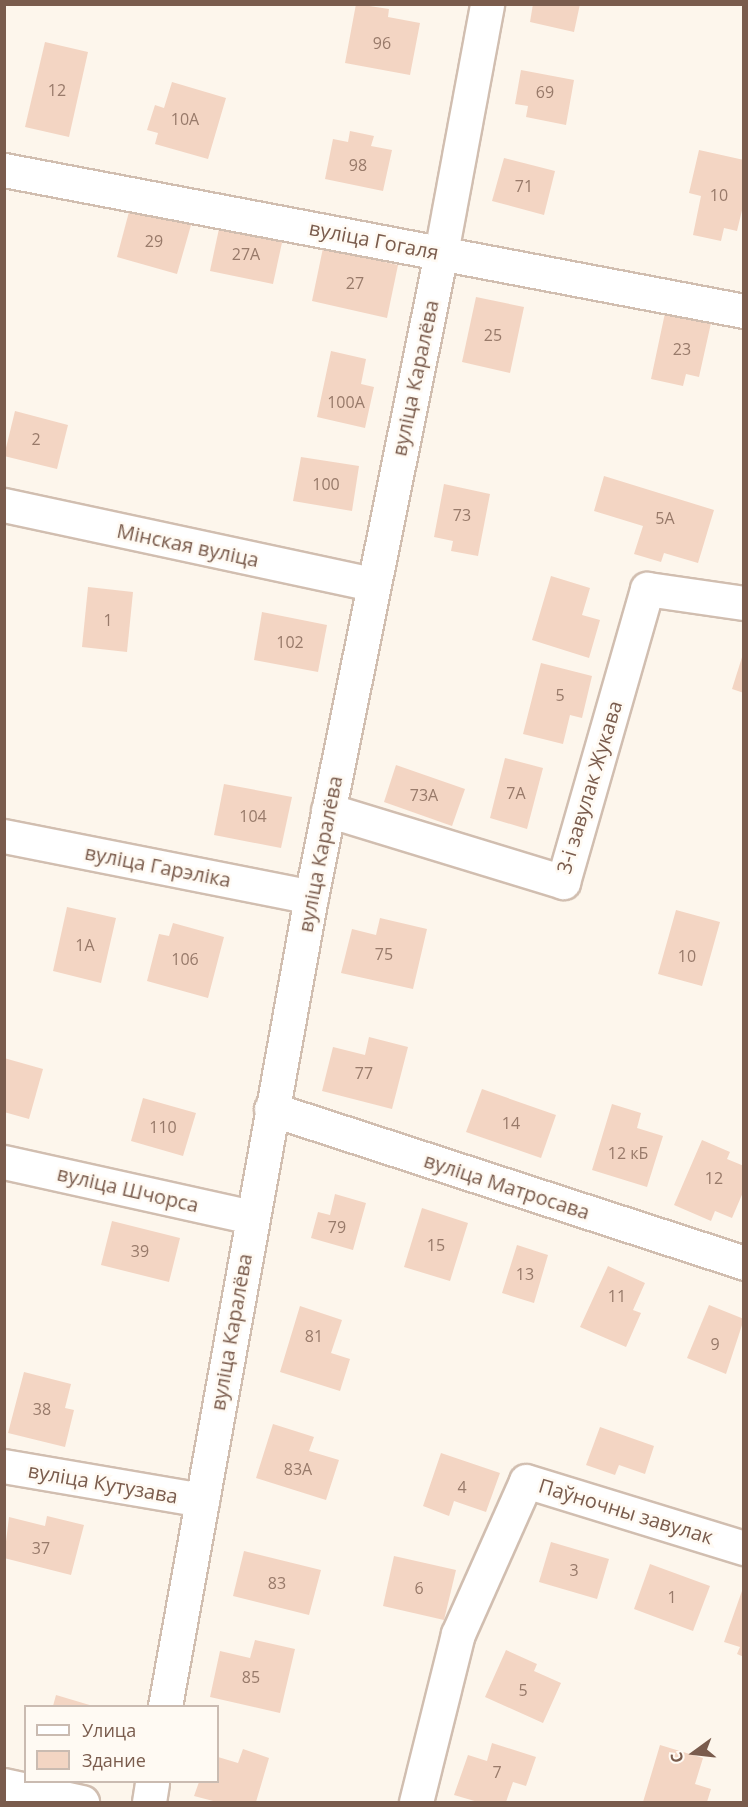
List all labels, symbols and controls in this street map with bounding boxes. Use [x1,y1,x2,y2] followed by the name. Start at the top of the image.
[373,33,391,53] house number: 96
[48,80,66,100] house number: 12
[536,82,554,102] house number: 69
[171,109,199,129] house number: 10А
[349,155,367,175] house number: 98
[515,176,533,196] house number: 71
[710,185,728,205] house number: 10
[307,216,441,264] street label: вуліца Гогаля
[145,231,163,251] house number: 29
[232,244,260,264] house number: 27А
[346,273,364,293] house number: 27
[387,298,443,458] street label: вуліца Каралёва
[484,325,502,345] house number: 25
[673,339,691,359] house number: 23
[327,392,365,412] house number: 100А
[31,429,41,449] house number: 2
[312,474,340,494] house number: 100
[453,505,471,525] house number: 73
[655,508,675,528] house number: 5А
[115,518,261,572] street label: Мінская вуліца
[103,610,113,630] house number: 1
[276,632,304,652] house number: 102
[555,685,565,705] house number: 5
[551,698,627,876] street label: 3-і завулак Жукава
[293,774,347,934] street label: вуліца Каралёва
[506,783,526,803] house number: 7А
[410,785,438,805] house number: 73А
[239,806,267,826] house number: 104
[83,840,233,892] street label: вуліца Гарэліка
[75,935,95,955] house number: 1А
[375,944,393,964] house number: 75
[678,946,696,966] house number: 10
[171,949,199,969] house number: 106
[355,1063,373,1083] house number: 77
[502,1113,520,1133] house number: 14
[149,1117,177,1137] house number: 110
[608,1143,648,1163] house number: 12 кБ
[421,1148,593,1224] street label: вуліца Матросава
[55,1161,201,1217] street label: вуліца Шчорса
[705,1168,723,1188] house number: 12
[328,1217,346,1237] house number: 79
[427,1235,445,1255] house number: 15
[131,1241,149,1261] house number: 39
[205,1252,257,1412] street label: вуліца Каралёва
[516,1264,534,1284] house number: 13
[608,1286,626,1306] house number: 11
[305,1326,323,1346] house number: 81
[710,1334,720,1354] house number: 9
[33,1399,51,1419] house number: 38
[26,1458,180,1508] street label: вуліца Кутузава
[284,1459,312,1479] house number: 83А
[536,1473,716,1549] street label: Паўночны завулак
[457,1477,467,1497] house number: 4
[32,1538,50,1558] house number: 37
[569,1560,579,1580] house number: 3
[268,1573,286,1593] house number: 83
[414,1578,424,1598] house number: 6
[667,1587,677,1607] house number: 1
[242,1667,260,1687] house number: 85
[518,1680,528,1700] house number: 5
[24,1705,219,1783] legend
[82,1718,136,1742] text: Улица
[664,1723,724,1783] north arrow
[82,1748,146,1772] text: Здание
[665,1750,689,1765] text: С
[492,1762,502,1782] house number: 7

